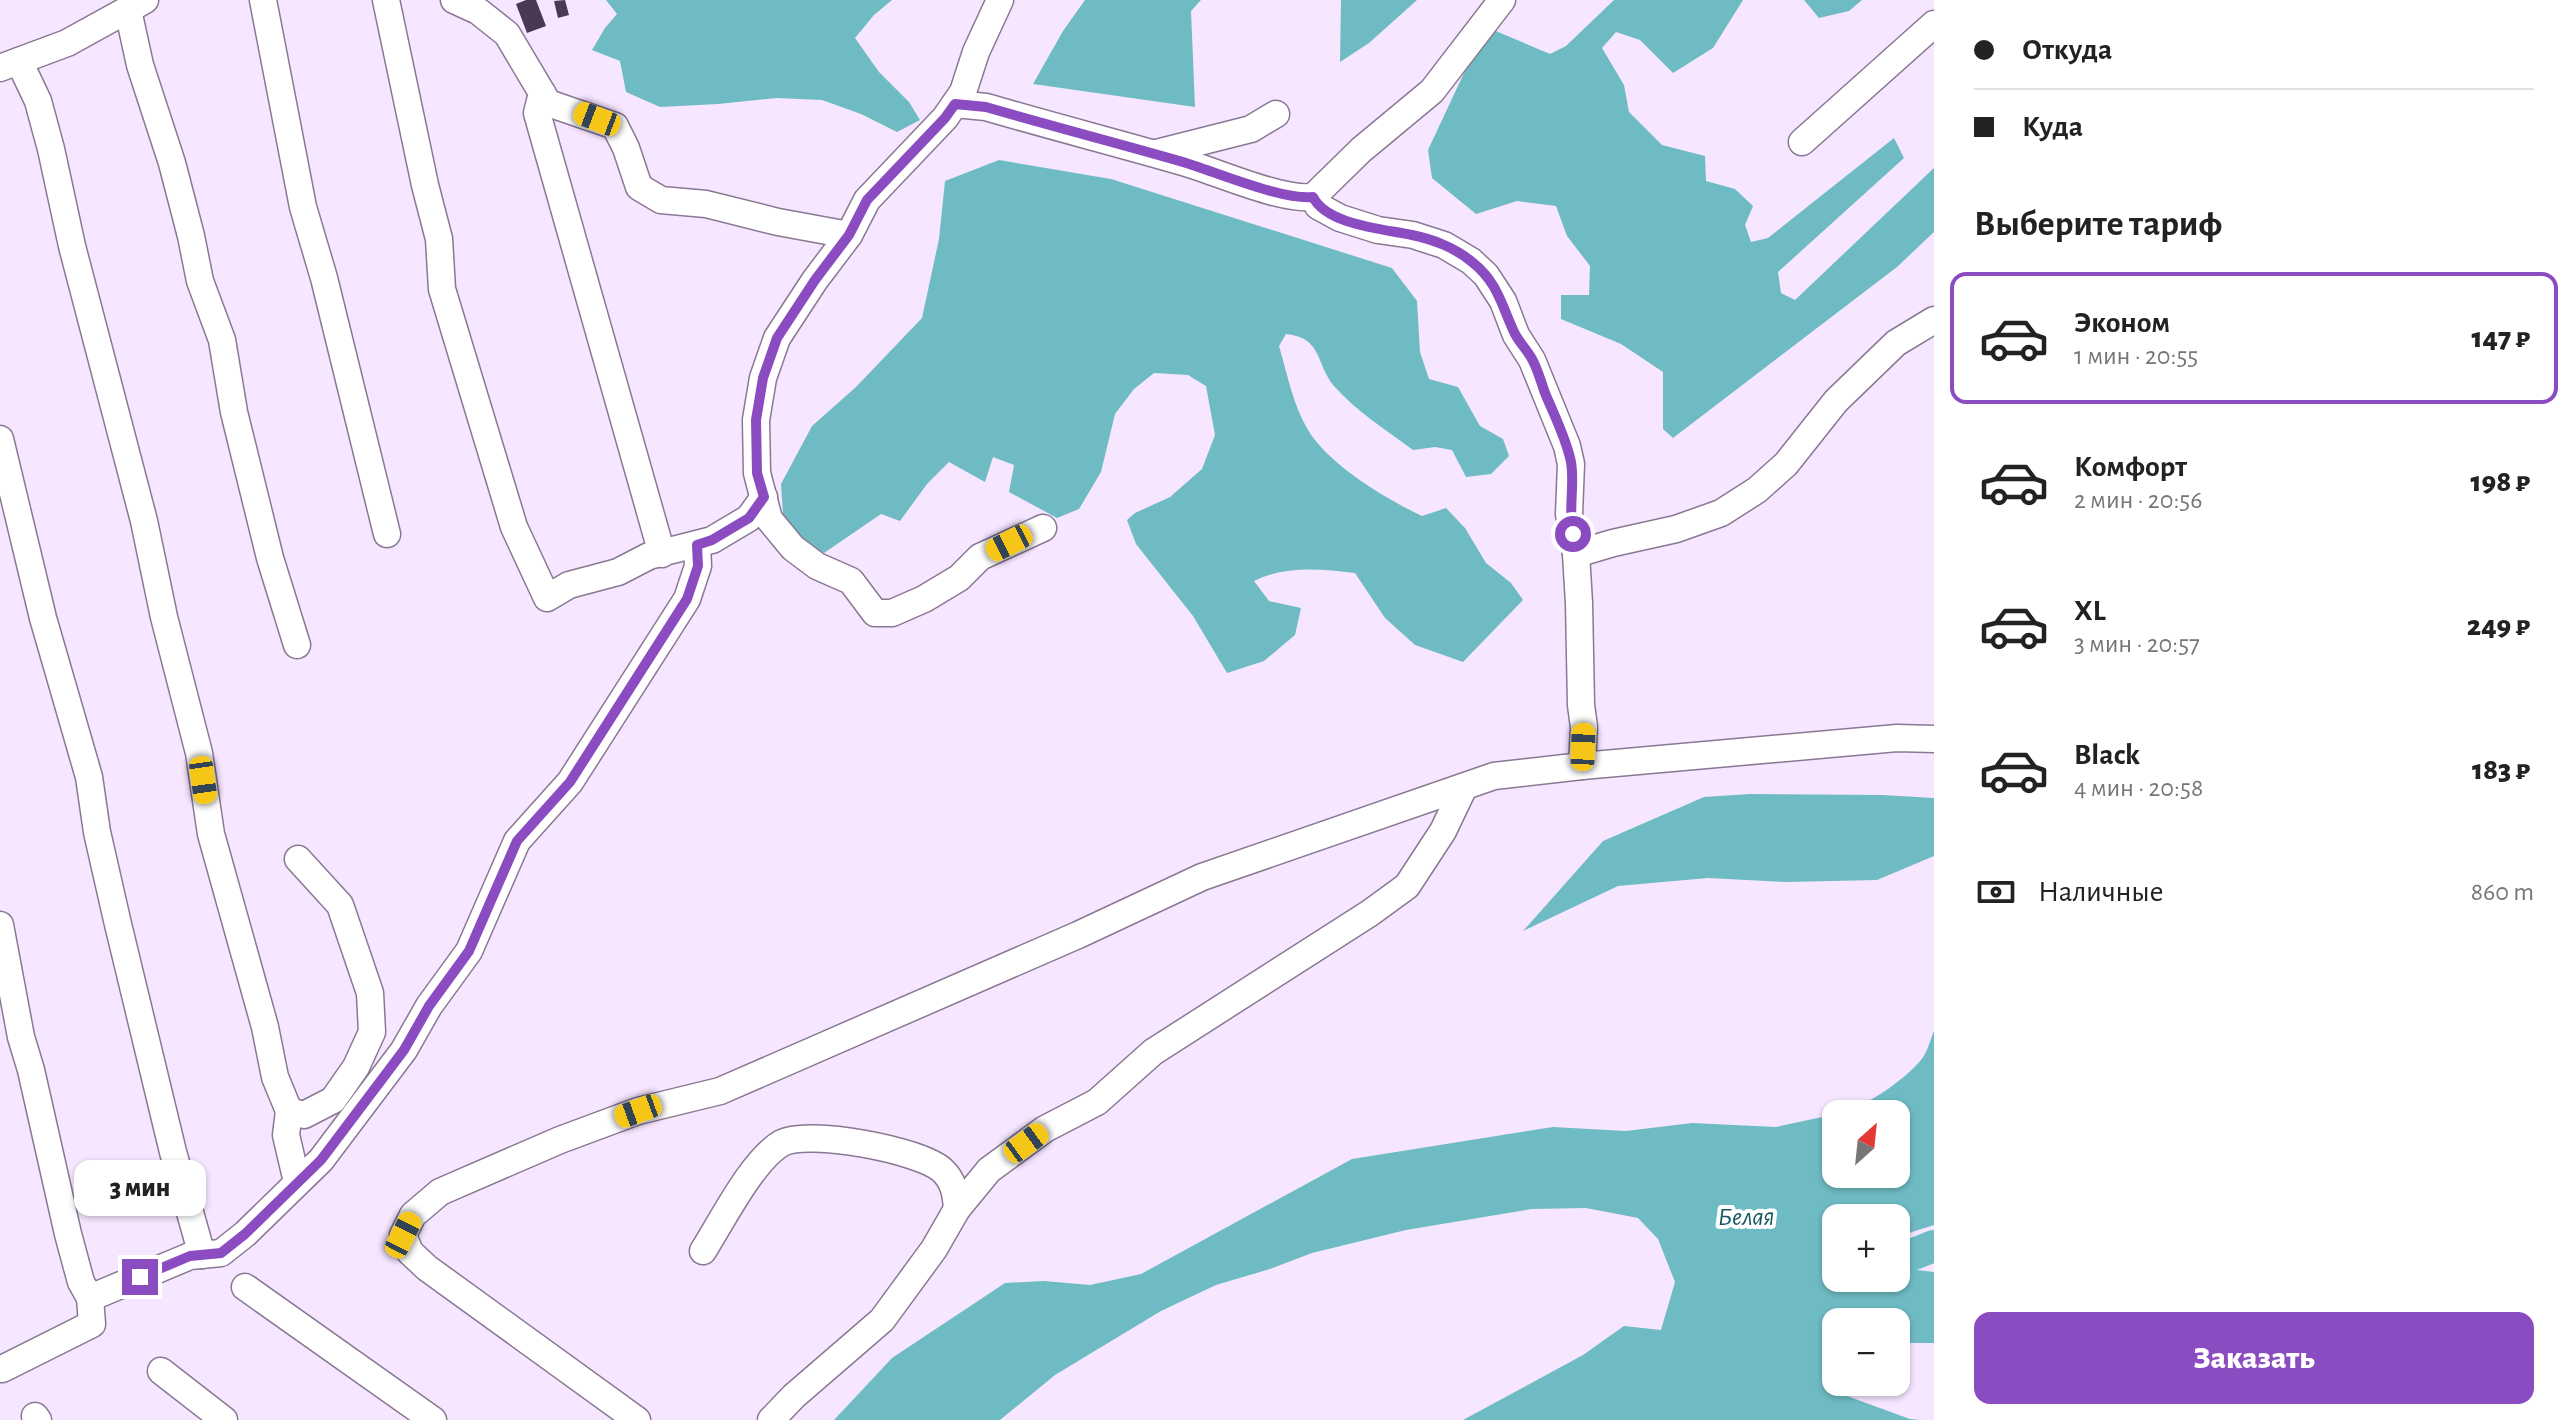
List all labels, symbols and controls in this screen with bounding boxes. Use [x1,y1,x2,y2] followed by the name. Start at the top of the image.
[2022,35,2112,65] text: Откуда
[570,99,624,139] car
[2022,112,2083,142] text: Куда
[1974,206,2222,242] text: Выберите тариф
[1978,302,2050,374] icon: car
[2074,308,2170,338] text: Эконом
[2472,323,2530,353] text: 147 ₽
[2074,343,2198,369] text: 1 мин · 20:55
[1978,446,2050,518] icon: car
[2074,452,2187,482] text: Комфорт
[2470,467,2530,497] text: 198 ₽
[2074,487,2202,513] text: 2 мин · 20:56
[1555,516,1591,552] route start
[982,521,1036,565] car
[1978,590,2050,662] icon: car
[2074,596,2106,626] text: XL
[2467,611,2530,641] text: 249 ₽
[2074,631,2200,657] text: 3 мин · 20:57
[1570,723,1596,771] car
[1978,734,2050,806] icon: car
[2074,740,2140,770] text: Black
[188,755,218,805] car
[2472,755,2530,785] text: 183 ₽
[2074,775,2203,801] text: 4 мин · 20:58
[1974,870,2018,914] icon: cash
[2038,877,2164,907] text: Наличные
[2471,879,2534,905] text: 860 m
[611,1092,665,1130] car
[1822,1100,1910,1188] north arrow
[1822,1100,1910,1396] map controls
[1000,1119,1052,1167] car
[74,1161,206,1217] callout: 3 мин
[110,1175,170,1201] text: 3 мин
[1717,1204,1775,1230] water label: Белая
[1822,1204,1910,1292] button: +
[381,1208,425,1262] car
[122,1259,158,1295] route end
[1822,1308,1910,1396] button: −
[1974,1312,2534,1404] button: Заказать

